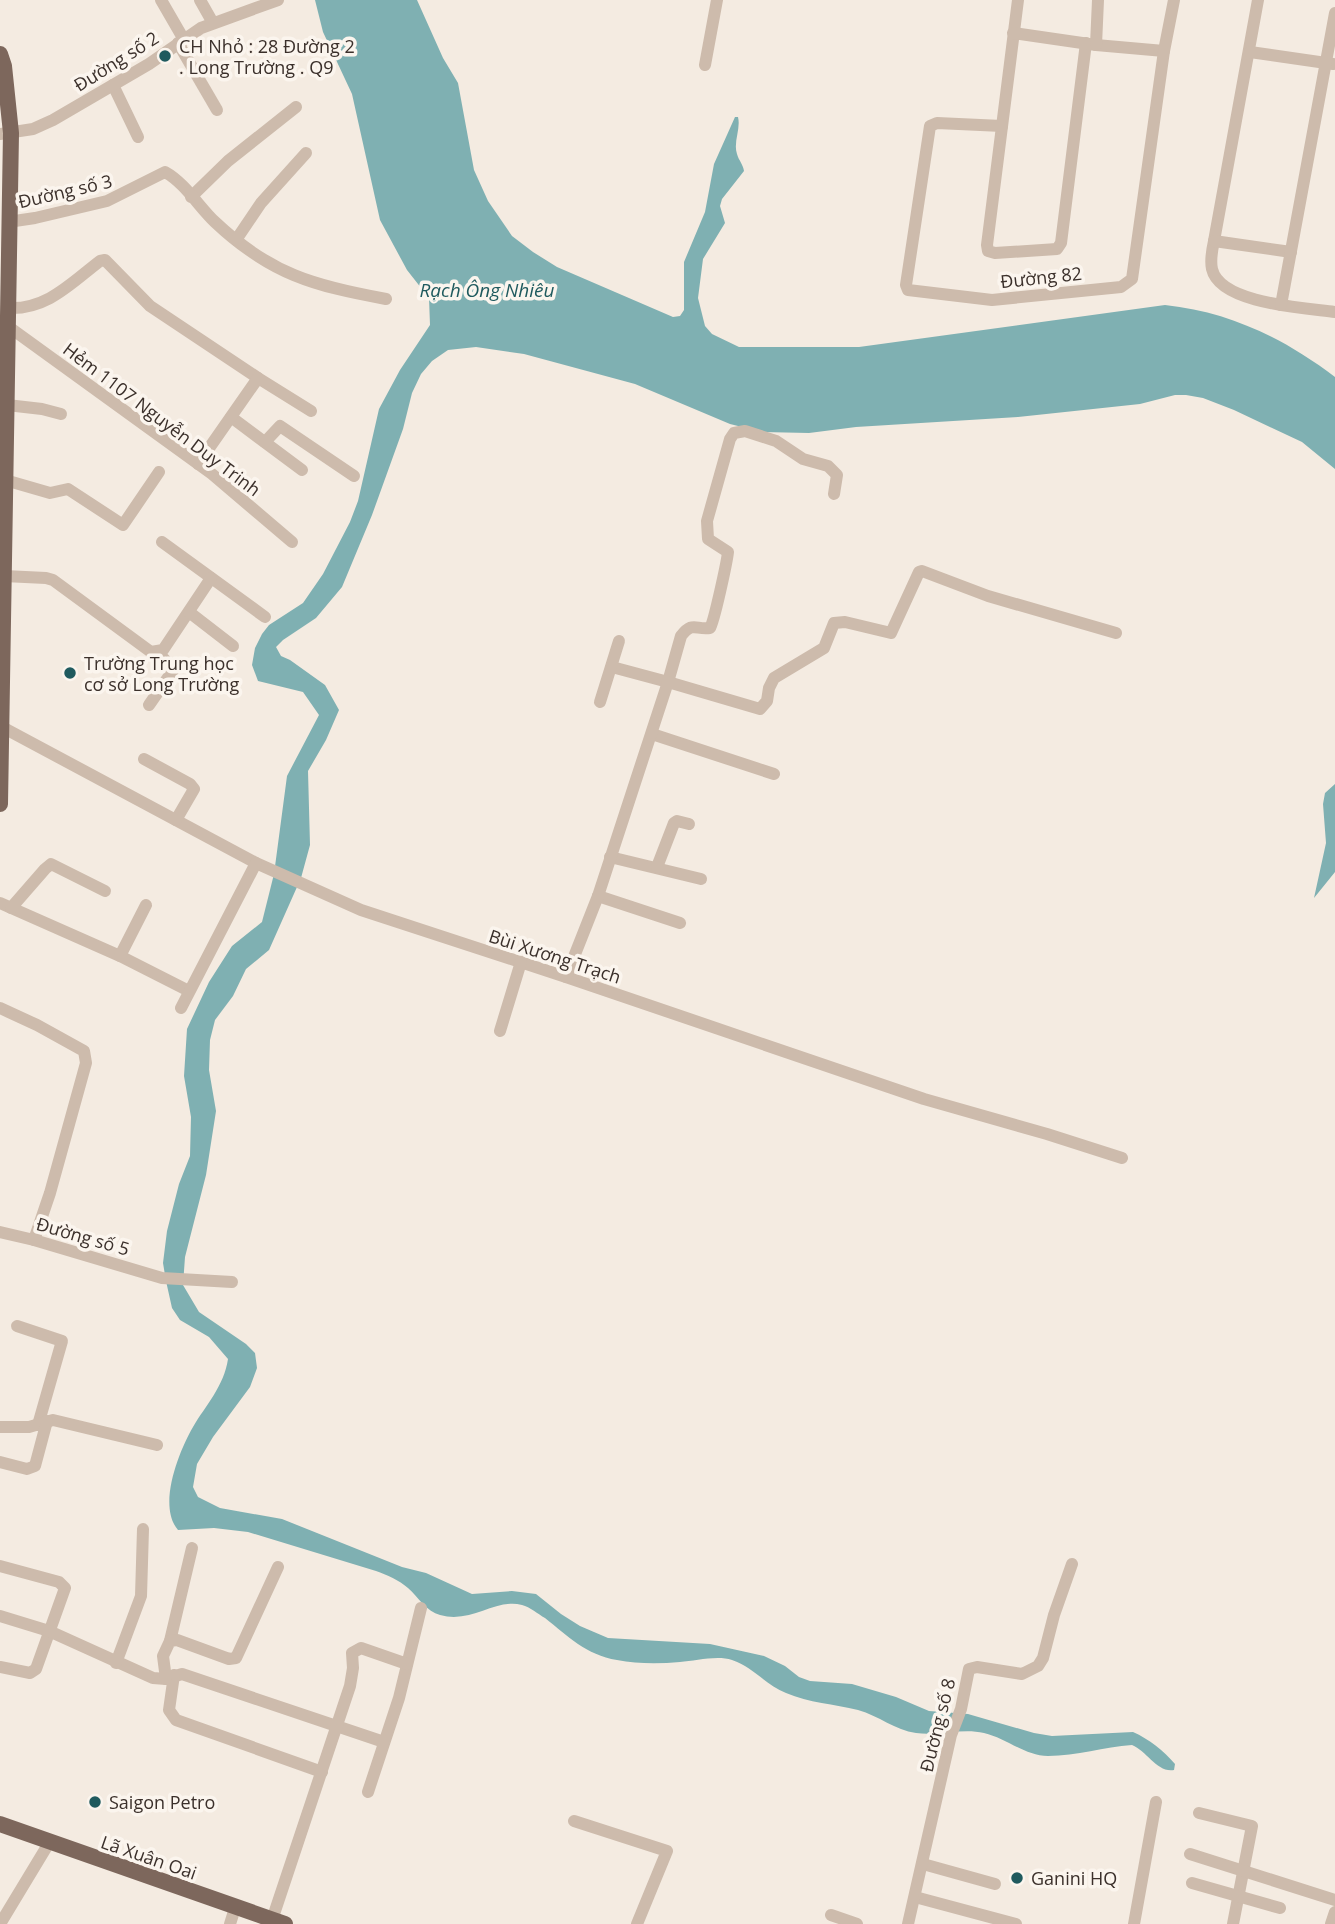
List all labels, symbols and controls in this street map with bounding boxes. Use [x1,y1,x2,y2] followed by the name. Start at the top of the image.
[69,25,163,97] street label: Đường số 2
[179,34,355,79] place label: CH Nhỏ : 28 Đường 2 . Long Trường . Q9
[157,48,173,64] marker: CH Nhỏ : 28 Đường 2 . Long Trường . Q9
[16,169,114,213] street label: Đường số 3
[999,261,1083,293] street label: Đường 82
[419,277,555,303] water label: Rạch Ông Nhiêu
[58,337,266,501] street label: Hẻm 1107 Nguyễn Duy Trinh
[84,651,239,696] place label: Trường Trung học cơ sở Long Trường
[62,665,78,681] marker: Trường Trung học cơ sở Long Trường
[486,923,624,989] street label: Bùi Xương Trạch
[34,1211,132,1261] street label: Đường số 5
[914,1676,960,1774] street label: Đường số 8
[109,1790,215,1814] place label: Saigon Petro
[87,1794,103,1810] marker: Saigon Petro
[98,1829,200,1885] street label: Lã Xuân Oai
[1031,1866,1117,1890] place label: Ganini HQ
[1009,1870,1025,1886] marker: Ganini HQ

